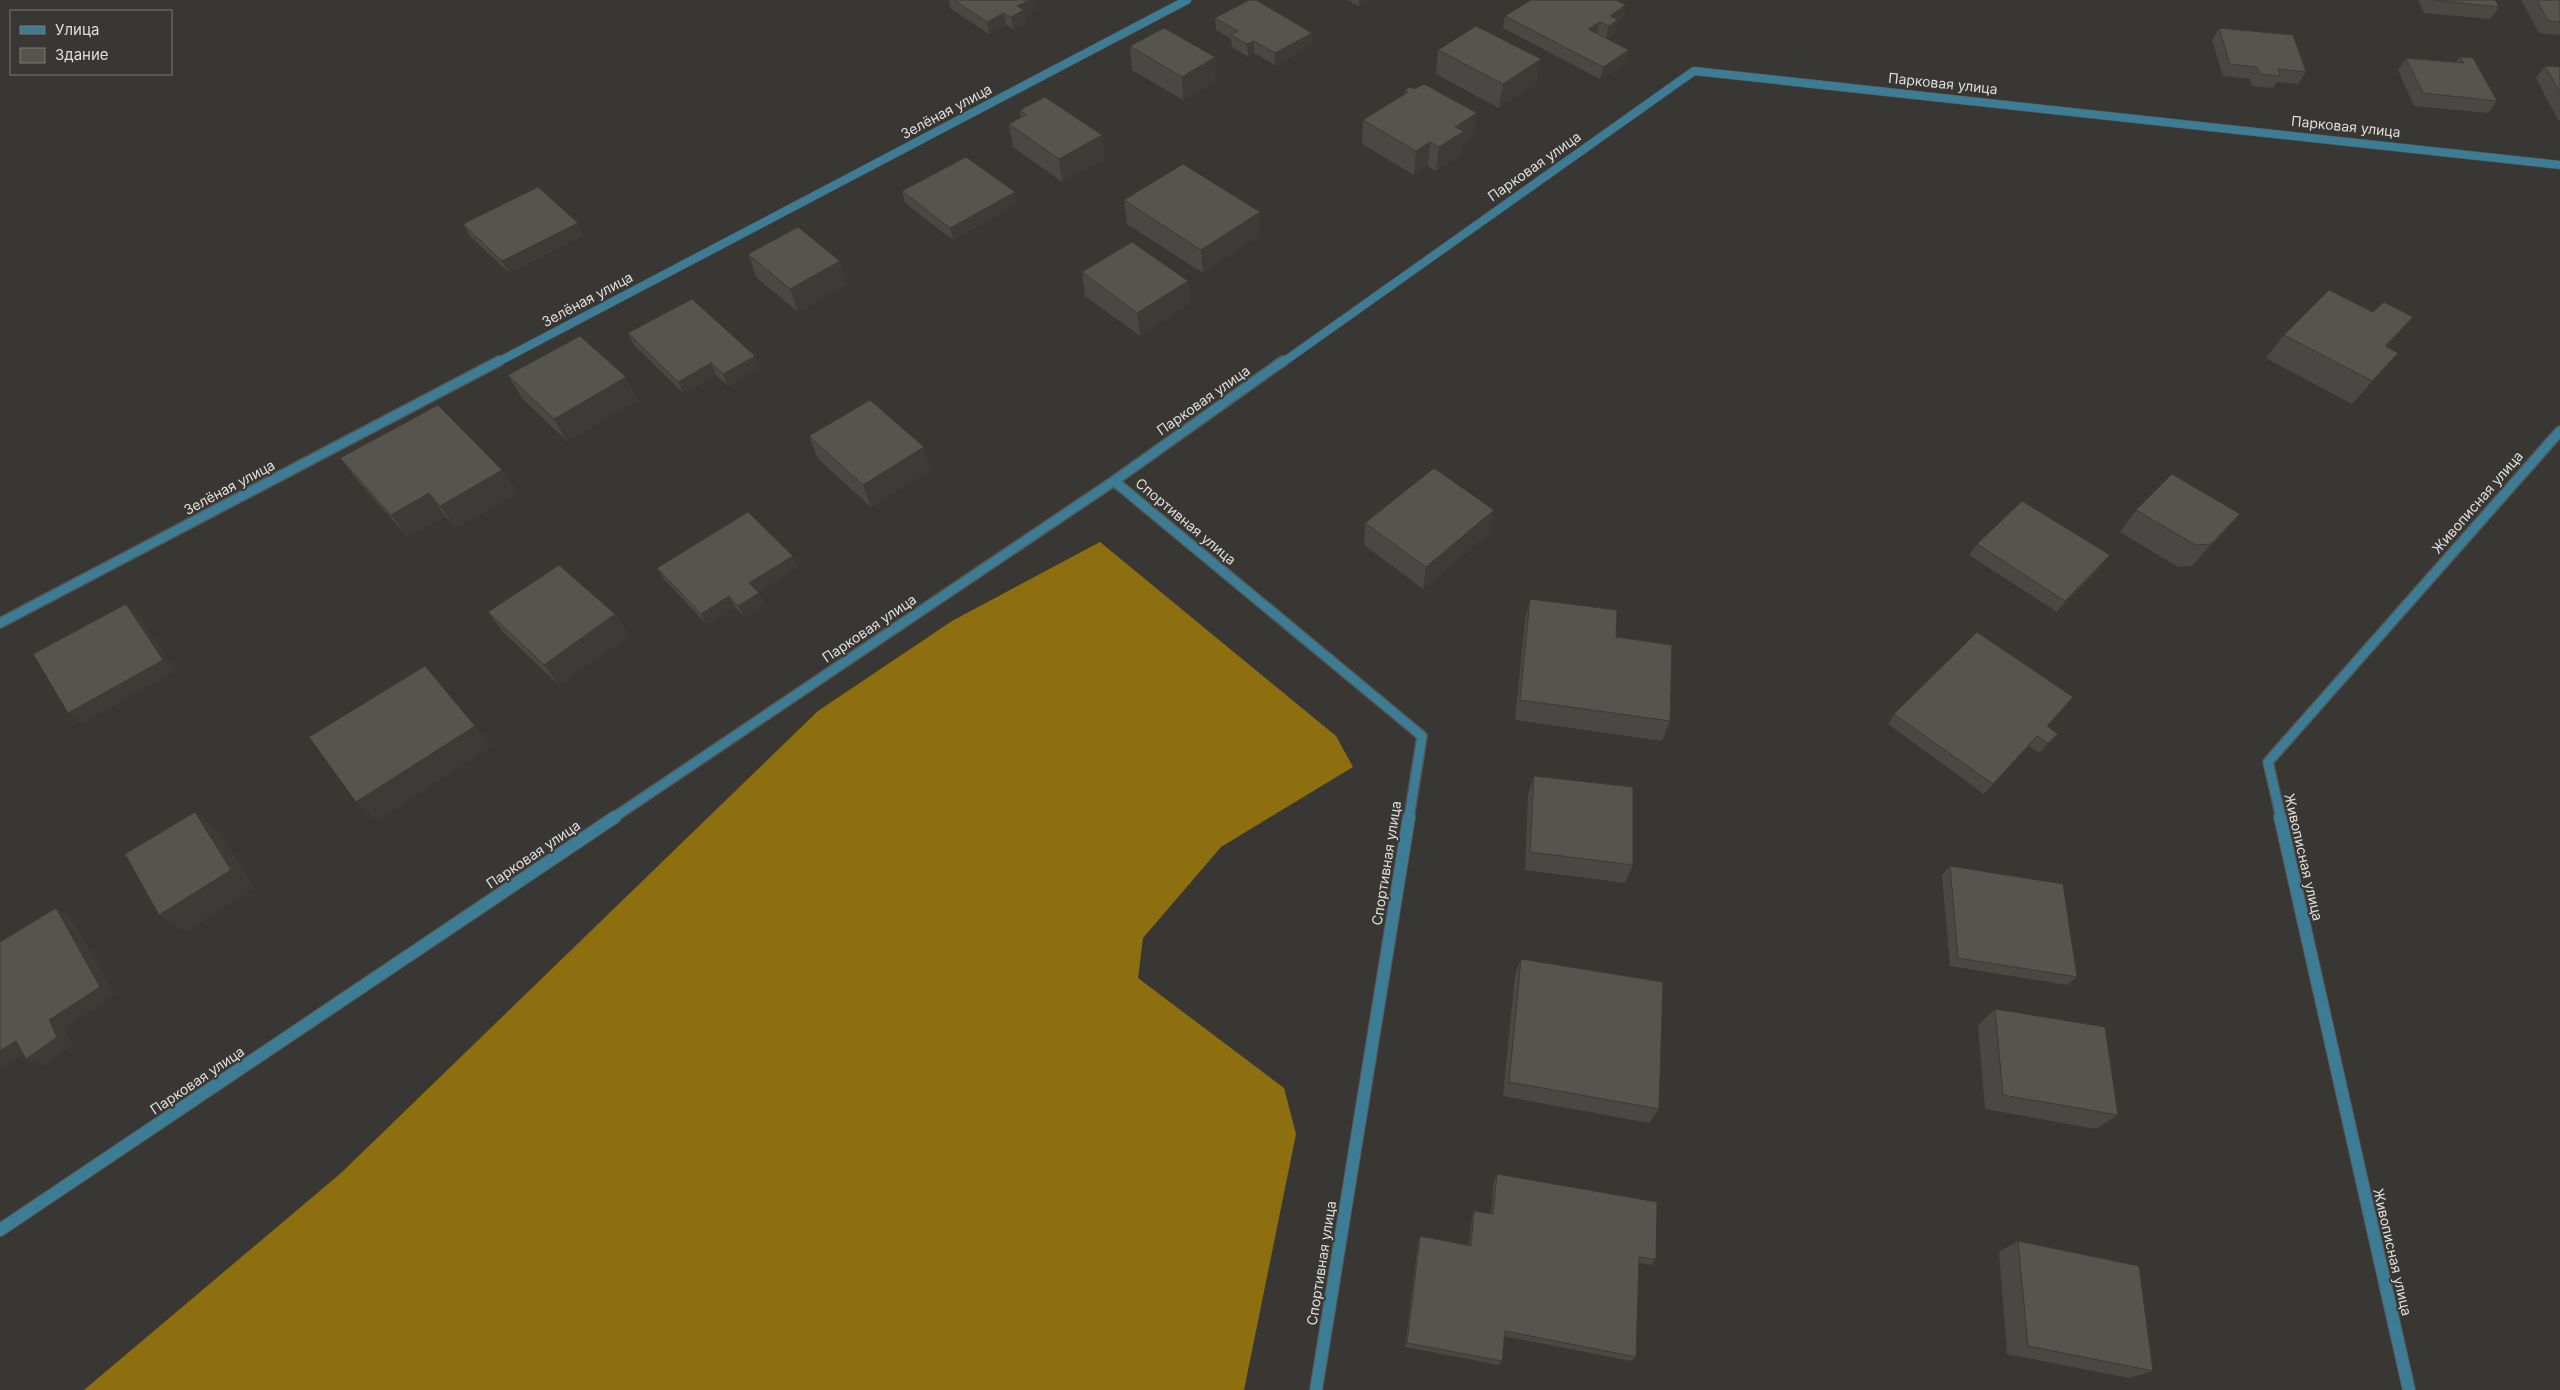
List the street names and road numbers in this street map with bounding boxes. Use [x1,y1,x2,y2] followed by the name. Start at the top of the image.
[1888,69,1998,97] street label: Парковая улица
[898,80,994,142] street label: Зелёная улица
[2291,112,2401,140] street label: Парковая улица
[1484,128,1584,204] street label: Парковая улица
[539,268,635,330] street label: Зелёная улица
[1153,362,1253,438] street label: Парковая улица
[2428,447,2526,557] street label: Живописная улица
[181,456,277,518] street label: Зелёная улица
[1132,474,1240,568] street label: Спортивная улица
[819,590,919,666] street label: Парковая улица
[2281,792,2327,922] street label: Живописная улица
[1368,799,1404,927] street label: Спортивная улица
[483,816,583,892] street label: Парковая улица
[147,1042,247,1118] street label: Парковая улица
[2370,1187,2416,1317] street label: Живописная улица
[1303,1199,1339,1327] street label: Спортивная улица

